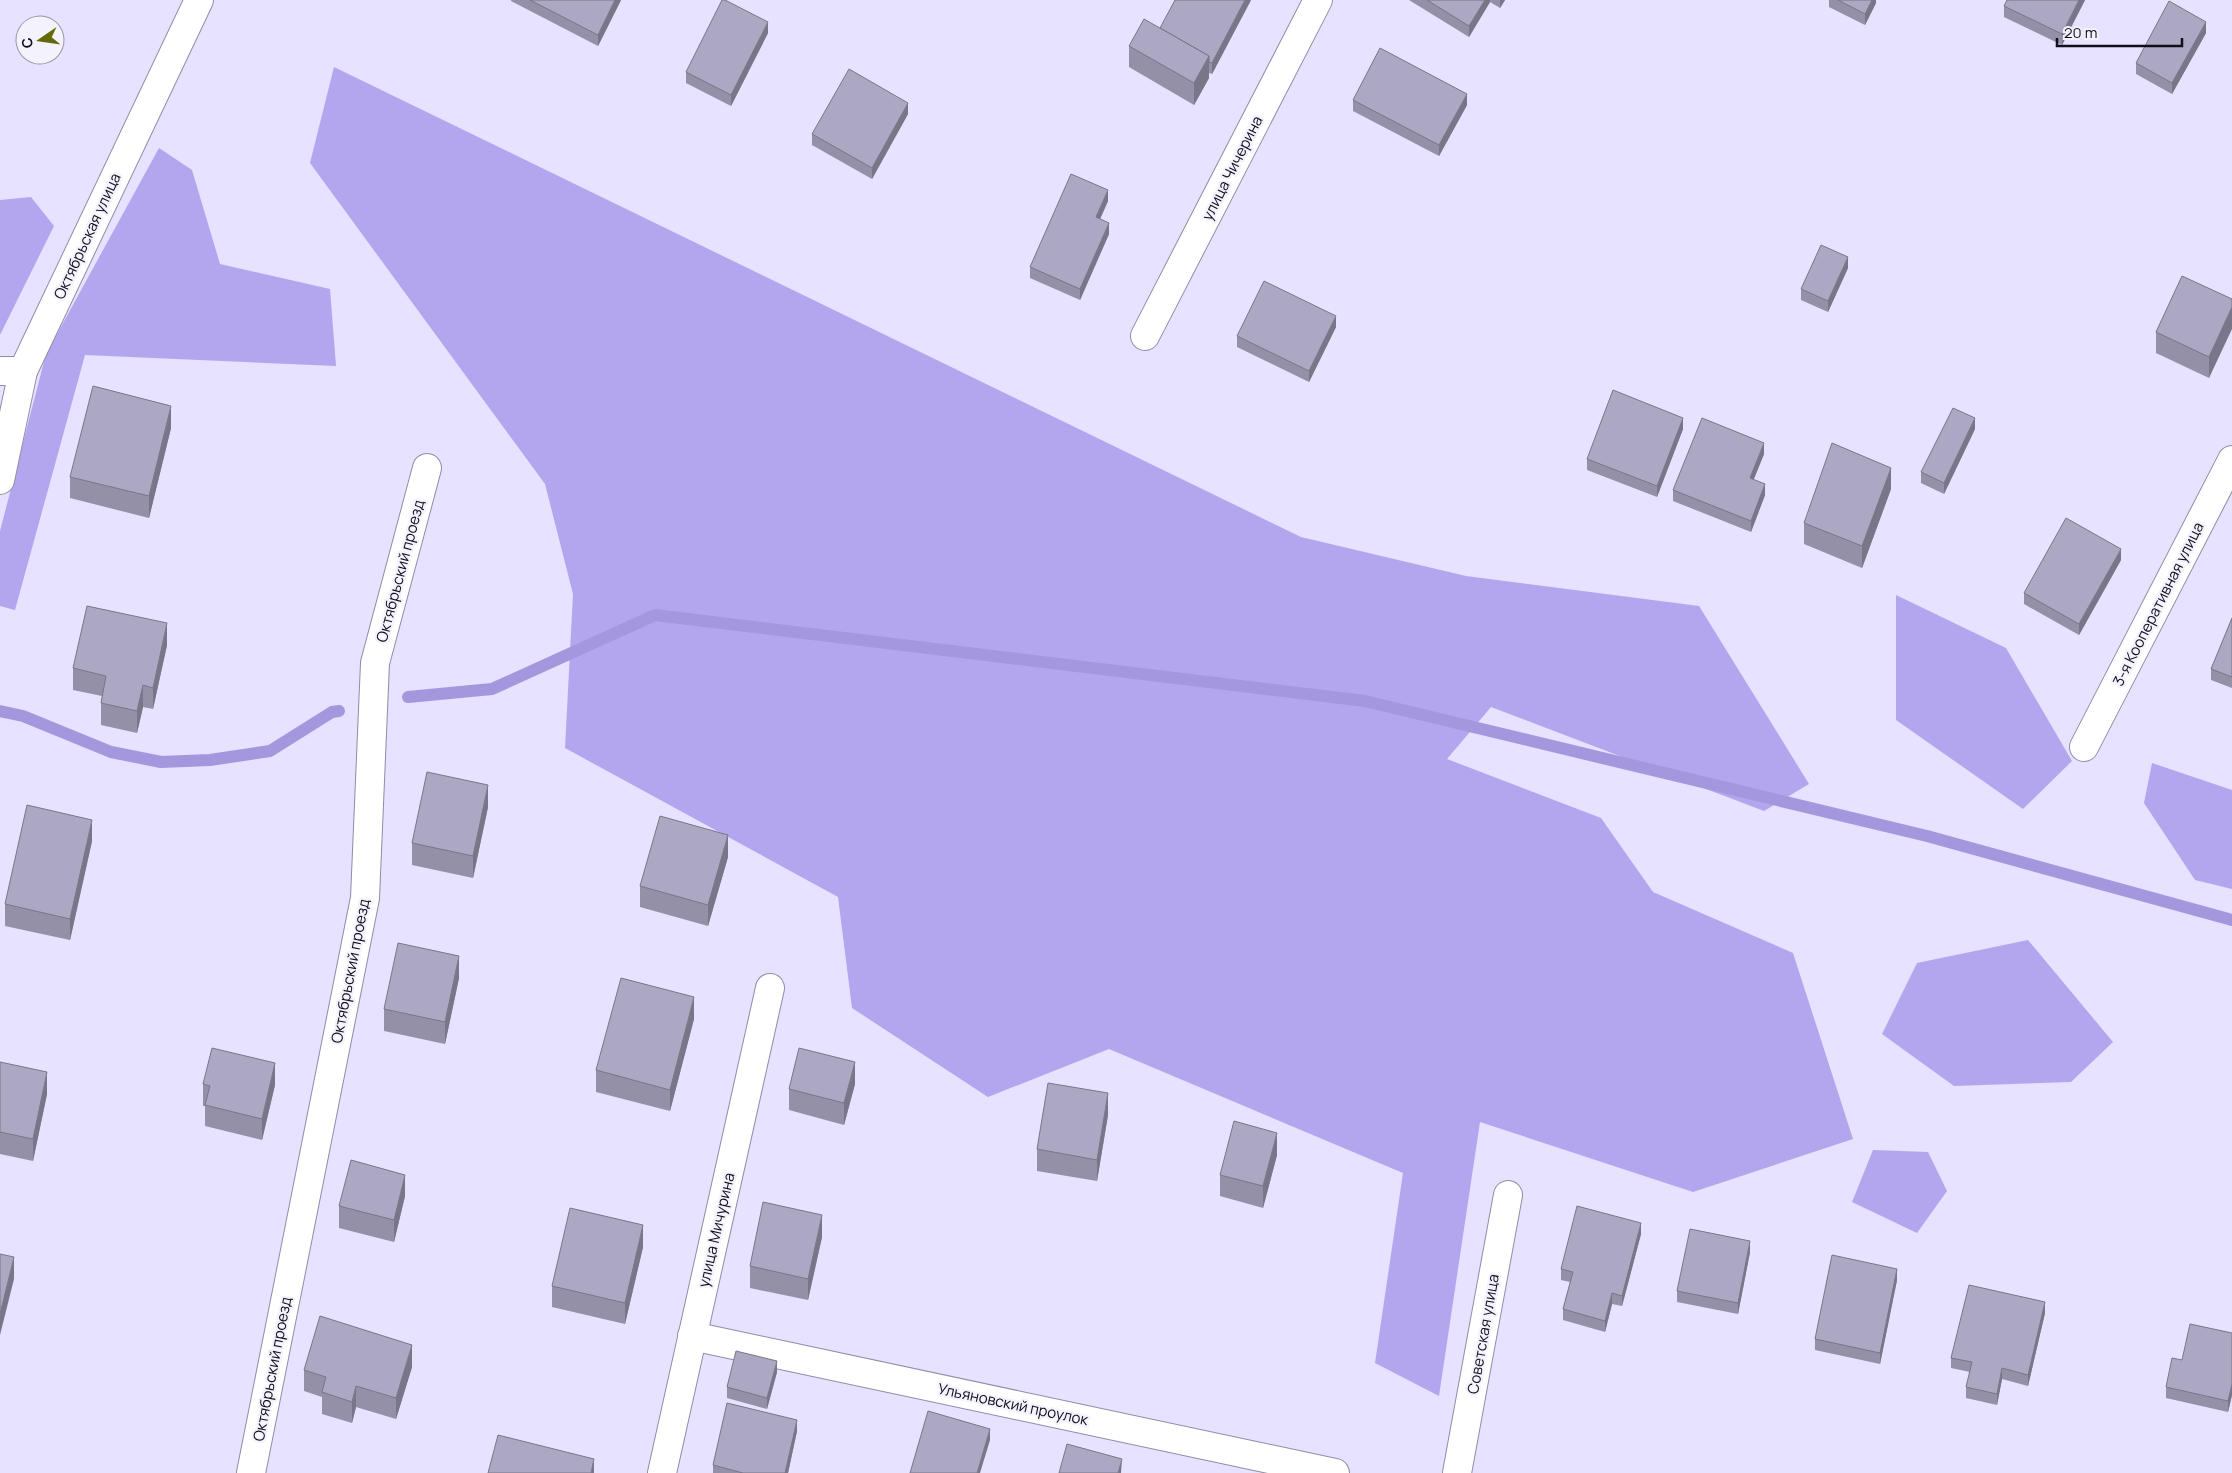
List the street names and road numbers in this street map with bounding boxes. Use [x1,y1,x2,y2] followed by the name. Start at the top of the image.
[1197,112,1267,224] street label: улица Чичерина
[48,169,126,303] street label: Октябрьская улица
[371,497,429,645] street label: Октябрьский проезд
[2107,518,2209,690] street label: 3-я Кооперативная улица
[326,897,374,1045] street label: Октябрьский проезд
[693,1171,739,1289] street label: улица Мичурина
[1462,1272,1504,1396] street label: Советская улица
[248,1295,296,1443] street label: Октябрьский проезд
[936,1378,1091,1430] street label: Ульяновский проулок

